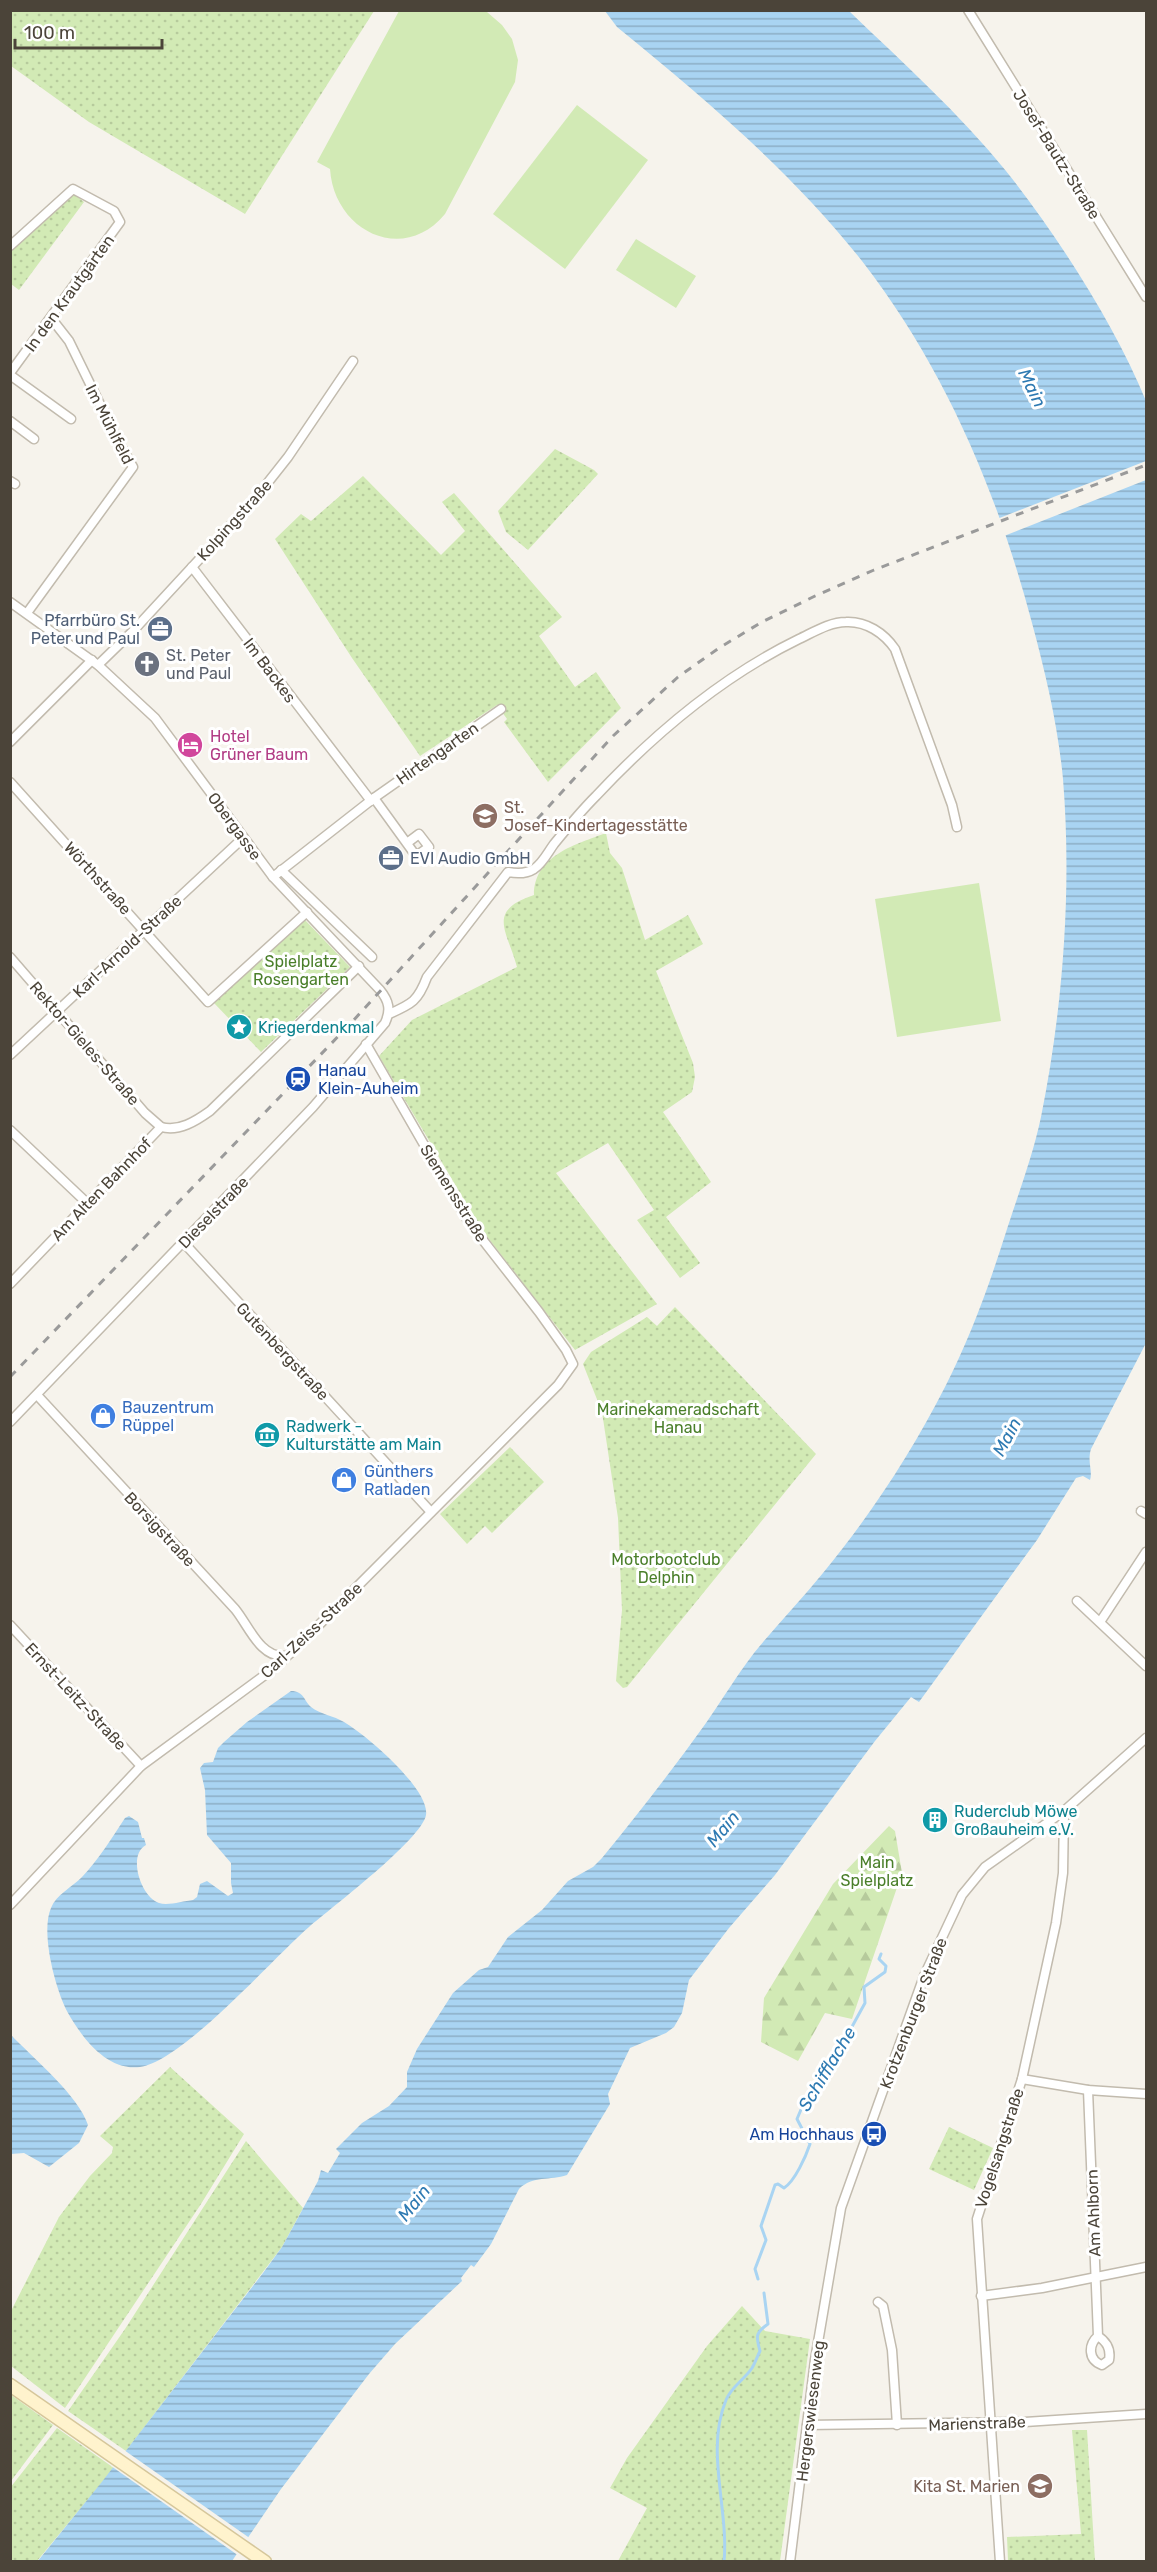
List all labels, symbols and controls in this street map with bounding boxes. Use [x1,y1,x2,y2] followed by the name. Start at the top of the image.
[15,12,162,50] scale bar
[24,22,75,44] text: 100 m
[1009,86,1104,223] street label: Josef-Bautz-Straße
[21,231,118,355] street label: In den Krautgärten
[1013,365,1051,411] water label: Main
[81,381,138,467] street label: Im Mühlfeld
[193,476,276,565] street label: Kolpingstraße
[31,611,140,648] place label: Pfarrbüro St. Peter und Paul
[145,614,175,644] office icon: Pfarrbüro St. Peter und Paul
[239,634,300,706] street label: Im Backes
[166,646,231,683] place label: St. Peter und Paul
[132,649,162,679] church icon: St. Peter und Paul
[393,718,482,789] street label: Hirtengarten
[210,727,308,764] place label: Hotel Grüner Baum
[175,730,205,760] hotel icon: Hotel Grüner Baum
[204,789,265,864] street label: Obergasse
[504,798,688,835] place label: St. Josef-Kindertagesstätte
[470,801,500,831] school or university icon: St. Josef-Kindertagesstätte
[60,838,135,919] street label: Wörthstraße
[376,843,406,873] office icon: EVI Audio GmbH
[410,849,531,868] place label: EVI Audio GmbH
[69,891,186,1002] street label: Karl-Arnold-Straße
[253,952,349,989] park label: Spielplatz Rosengarten
[26,978,144,1109] street label: Rektor-Gieles-Straße
[224,1012,254,1042] place icon: Kriegerdenkmal
[258,1018,374,1037] place label: Kriegerdenkmal
[318,1061,418,1098] place label: Hanau Klein-Auheim
[283,1064,313,1094] station icon: Hanau Klein-Auheim
[47,1133,156,1245] street label: Am Alten Bahnhof
[416,1141,491,1246] street label: Siemensstraße
[174,1172,252,1252] street label: Dieselstraße
[232,1298,333,1404] street label: Gutenbergstraße
[122,1398,214,1435] place label: Bauzentrum Rüppel
[597,1400,759,1437] park label: Marinekameradschaft Hanau
[88,1401,118,1431] shop icon: Bauzentrum Rüppel
[988,1414,1026,1460] water label: Main
[286,1417,441,1454] place label: Radwerk - Kulturstätte am Main
[252,1420,282,1450] museum icon: Radwerk - Kulturstätte am Main
[364,1462,433,1499] place label: Günthers Ratladen
[329,1465,359,1495] shop icon: Günthers Ratladen
[120,1488,199,1571] street label: Borsigstraße
[611,1550,721,1587] park label: Motorbootclub Delphin
[257,1578,366,1682] street label: Carl-Zeiss-Straße
[21,1639,130,1754] street label: Ernst-Leitz-Straße
[954,1802,1078,1839] place label: Ruderclub Möwe Großauheim e.V.
[920,1805,950,1835] building icon: Ruderclub Möwe Großauheim e.V.
[702,1807,744,1851] water label: Main
[841,1853,913,1890] park label: Main Spielplatz
[876,1935,951,2091] street label: Krotzenburger Straße
[793,2023,861,2115] water label: Schifflache
[971,2086,1028,2211] street label: Vogelsangstraße
[859,2119,889,2149] bus stop icon: Am Hochhaus
[750,2125,854,2144] place label: Am Hochhaus
[1082,2169,1105,2257] street label: Am Ahlborn
[393,2180,435,2226] water label: Main
[792,2339,829,2483] street label: Hergerswiesenweg
[928,2412,1026,2435] street label: Marienstraße
[1025,2471,1055,2501] school or university icon: Kita St. Marien
[913,2477,1020,2496] place label: Kita St. Marien

